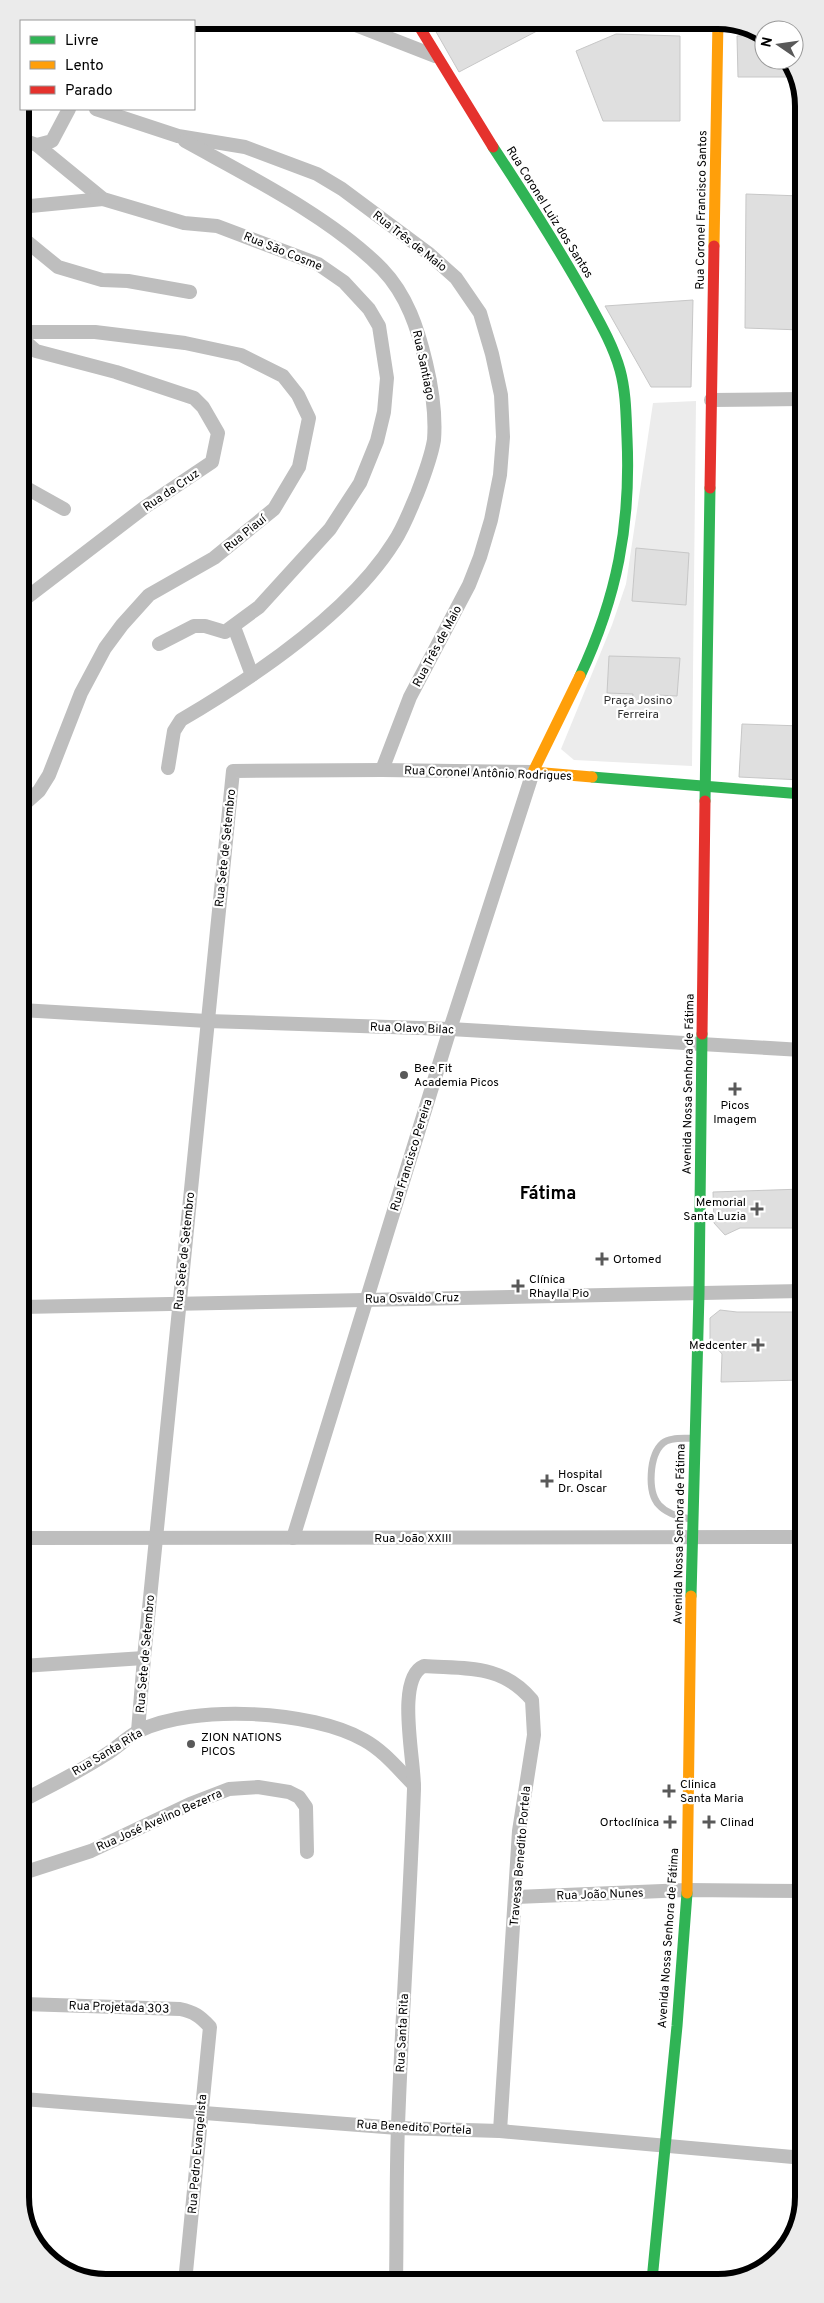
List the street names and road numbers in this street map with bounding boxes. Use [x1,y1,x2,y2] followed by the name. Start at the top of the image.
[693,130,711,290] street label: Rua Coronel Francisco Santos
[502,144,596,281] street label: Rua Coronel Luiz dos Santos
[369,208,450,276] street label: Rua Três de Maio
[241,229,324,275] street label: Rua São Cosme
[408,329,438,402] street label: Rua Santiago
[140,466,203,516] street label: Rua da Cruz
[221,511,271,556] street label: Rua Piauí
[410,603,466,690] street label: Rua Três de Maio
[404,763,572,785] street label: Rua Coronel Antônio Rodrigues
[212,788,240,908] street label: Rua Sete de Setembro
[679,994,699,1174] street label: Avenida Nossa Senhora de Fátima
[370,1020,454,1038] street label: Rua Olavo Bilac
[387,1097,437,1213] street label: Rua Francisco Pereira
[171,1191,199,1311] street label: Rua Sete de Setembro
[365,1290,459,1308] street label: Rua Osvaldo Cruz
[670,1444,690,1624] street label: Avenida Nossa Senhora de Fátima
[374,1531,452,1547] street label: Rua João XXIII
[133,1594,159,1714] street label: Rua Sete de Setembro
[69,1726,146,1780] street label: Rua Santa Rita
[507,1785,535,1927] street label: Travessa Benedito Portela
[94,1786,225,1856] street label: Rua José Avelino Bezerra
[655,1847,683,2029] street label: Avenida Nossa Senhora de Fátima
[556,1885,644,1905] street label: Rua João Nunes
[393,1993,413,2073] street label: Rua Santa Rita
[68,1998,170,2018] street label: Rua Projetada 303
[185,2094,211,2215] street label: Rua Pedro Evangelista
[356,2117,472,2139] street label: Rua Benedito Portela

